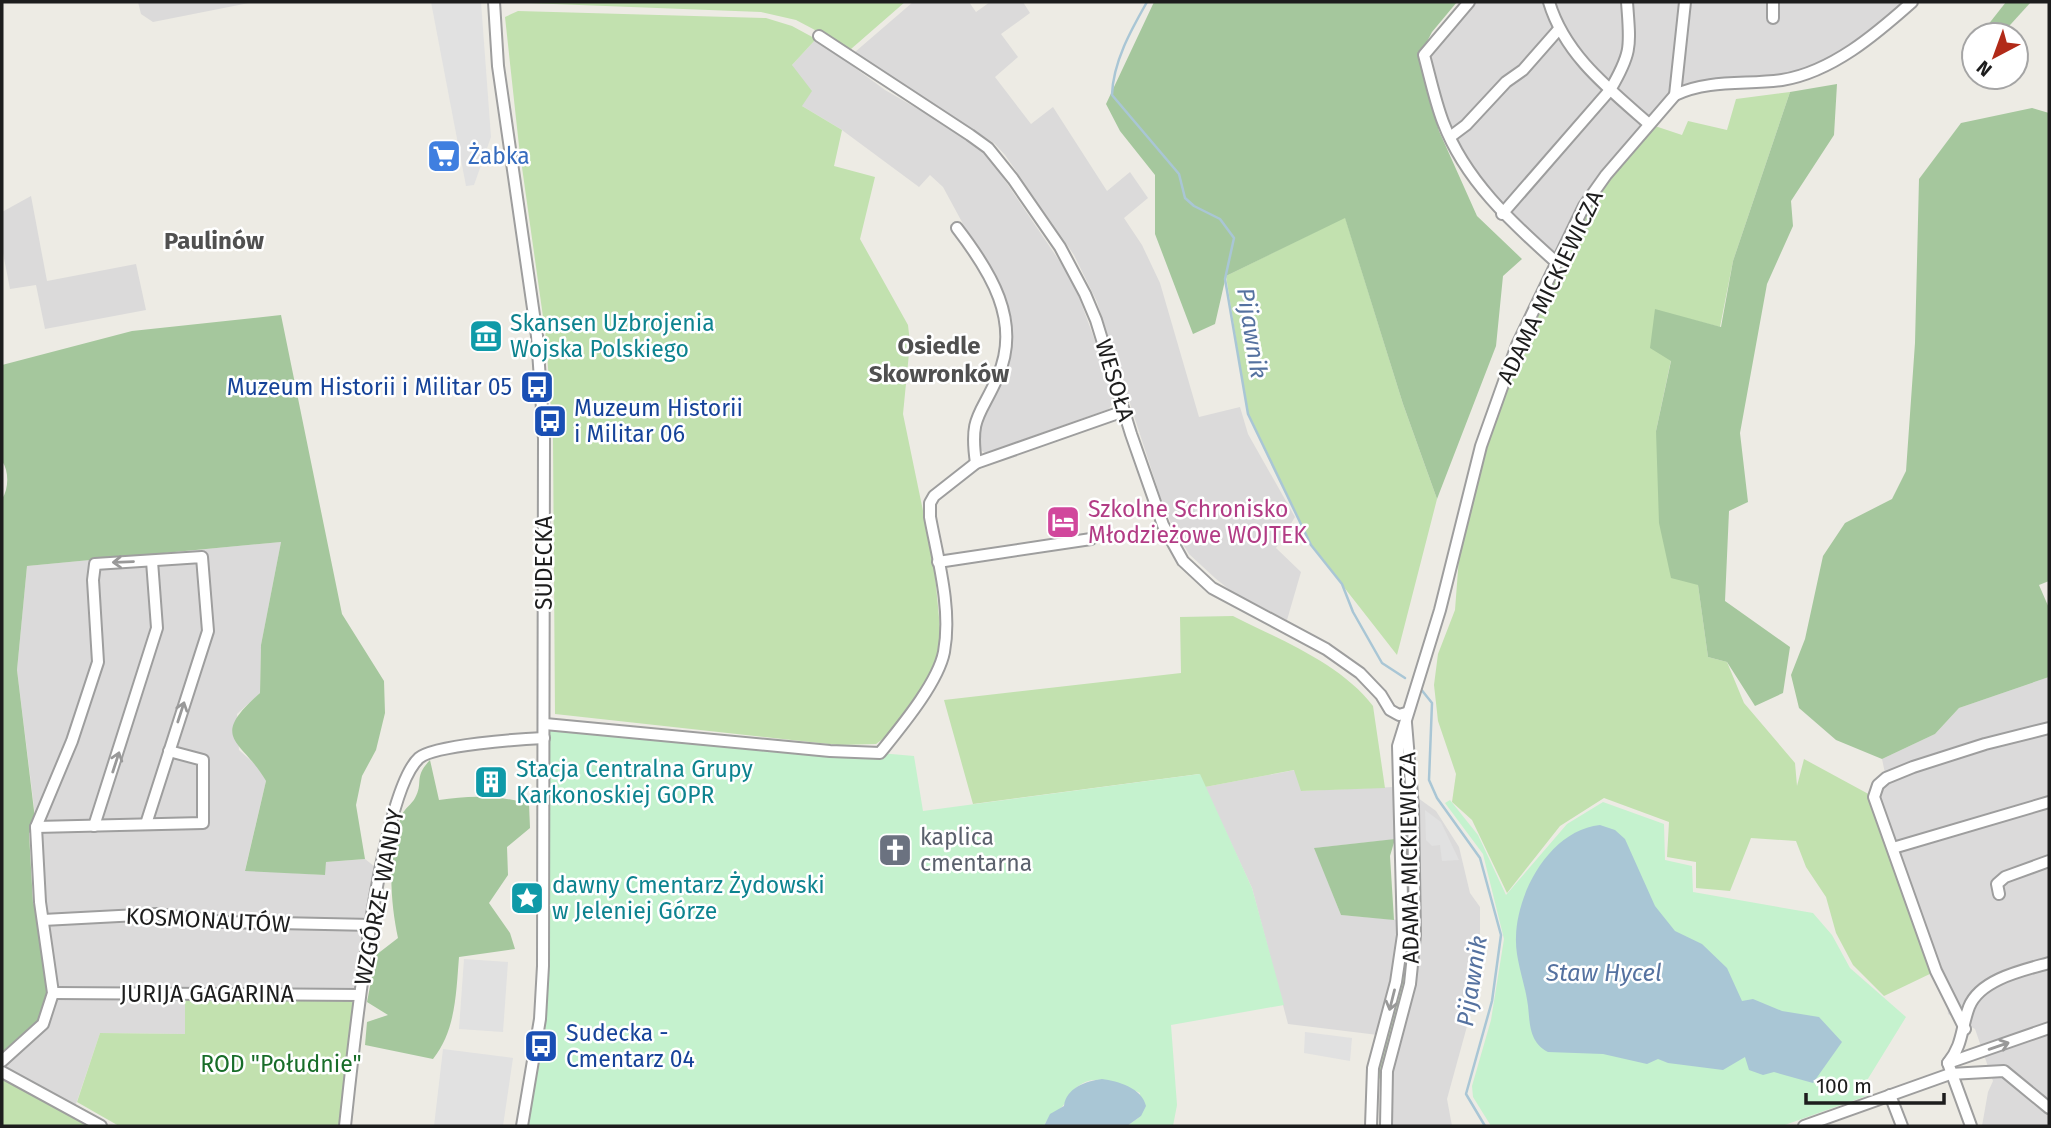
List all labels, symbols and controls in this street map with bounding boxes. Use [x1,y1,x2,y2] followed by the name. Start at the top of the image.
[1960,21,2030,91] north arrow
[1972,56,1996,81] text: N
[425,137,463,175] supermarket icon: Żabka
[468,142,530,170] place label: Żabka
[1491,185,1609,388] street label: ADAMA MICKIEWICZA
[164,227,264,255] district label: Paulinów
[1231,286,1273,380] water label: Pijawnik
[510,309,715,363] place label: Skansen Uzbrojenia Wojska Polskiego
[467,317,505,355] museum icon: Skansen Uzbrojenia Wojska Polskiego
[869,332,1009,388] district label: Osiedle Skowronków
[1089,335,1141,425] street label: WESOŁA
[518,368,556,406] bus stop icon: Muzeum Historii i Militar 05
[227,373,512,401] place label: Muzeum Historii i Militar 05
[574,394,743,448] place label: Muzeum Historii i Militar 06
[531,402,569,440] bus stop icon: Muzeum Historii i Militar 06
[1088,495,1307,549] place label: Szkolne Schronisko Młodzieżowe WOJTEK
[1044,503,1082,541] hotel icon: Szkolne Schronisko Młodzieżowe WOJTEK
[530,515,558,610] street label: SUDECKA
[112,556,135,569] one-way arrow
[176,701,189,723] one-way arrow
[111,751,123,773] one-way arrow
[1393,751,1425,964] street label: ADAMA MICKIEWICZA
[516,755,753,809] place label: Stacja Centralna Grupy Karkonoskiej GOPR
[472,763,510,801] building icon: Stacja Centralna Grupy Karkonoskiej GOPR
[347,806,410,988] street label: WZGÓRZE WANDY
[920,823,1032,877] place label: kaplica cmentarna
[876,831,914,869] church icon: kaplica cmentarna
[552,871,825,925] place label: dawny Cmentarz Żydowski w Jeleniej Górze
[508,879,546,917] place icon: dawny Cmentarz Żydowski w Jeleniej Górze
[125,901,291,938] street label: KOSMONAUTÓW
[1451,934,1493,1028] water label: Pijawnik
[1545,959,1662,987] water label: Staw Hycel
[120,980,295,1008] street label: JURIJA GAGARINA
[1385,988,1398,1011] one-way arrow
[566,1019,695,1073] place label: Sudecka - Cmentarz 04
[522,1027,560,1065] bus stop icon: Sudecka - Cmentarz 04
[1988,1039,2010,1052] one-way arrow
[200,1050,362,1078] park label: ROD "Południe"
[1806,1062,1944,1106] scale bar
[1816,1073,1872,1099] text: 100 m

